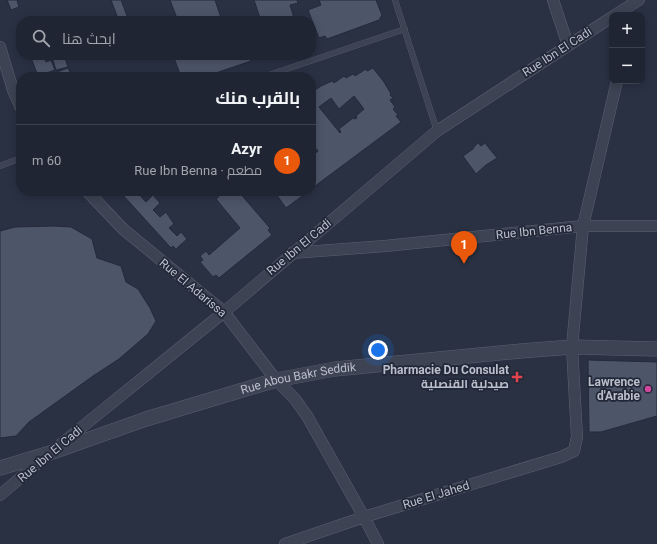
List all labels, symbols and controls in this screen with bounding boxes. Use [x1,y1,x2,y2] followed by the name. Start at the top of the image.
[609,12,645,84] map controls
[609,12,645,48] button: +
[16,16,316,60] search box
[520,24,594,80] street label: Rue Ibn El Cadi
[30,27,52,49] icon: search
[62,30,116,48] text: ابحث هنا
[609,48,645,84] button: −
[216,88,300,108] text: بالقرب منك
[231,140,262,158] text: Azyr
[32,153,61,168] text: 60 m
[283,153,291,168] text: 1
[134,163,262,178] text: مطعم · Rue Ibn Benna
[264,216,334,278] street label: Rue Ibn El Cadi
[495,220,573,242] street label: Rue Ibn Benna
[451,231,477,264] pin: 1
[157,256,229,320] street label: Rue El Adarissa
[368,340,388,360] your location
[239,360,358,397] street label: Rue Abou Bakr Seddik
[383,363,509,391] place label: Pharmacie Du Consulat صيدلية القنصلية
[512,372,522,382] marker: Pharmacie Du Consulat صيدلية القنصلية
[588,375,641,403] place label: Lawrence d'Arabie
[643,384,653,394] marker: Lawrence d'Arabie
[15,423,85,485] street label: Rue Ibn El Cadi
[401,478,471,512] street label: Rue El Jahed

